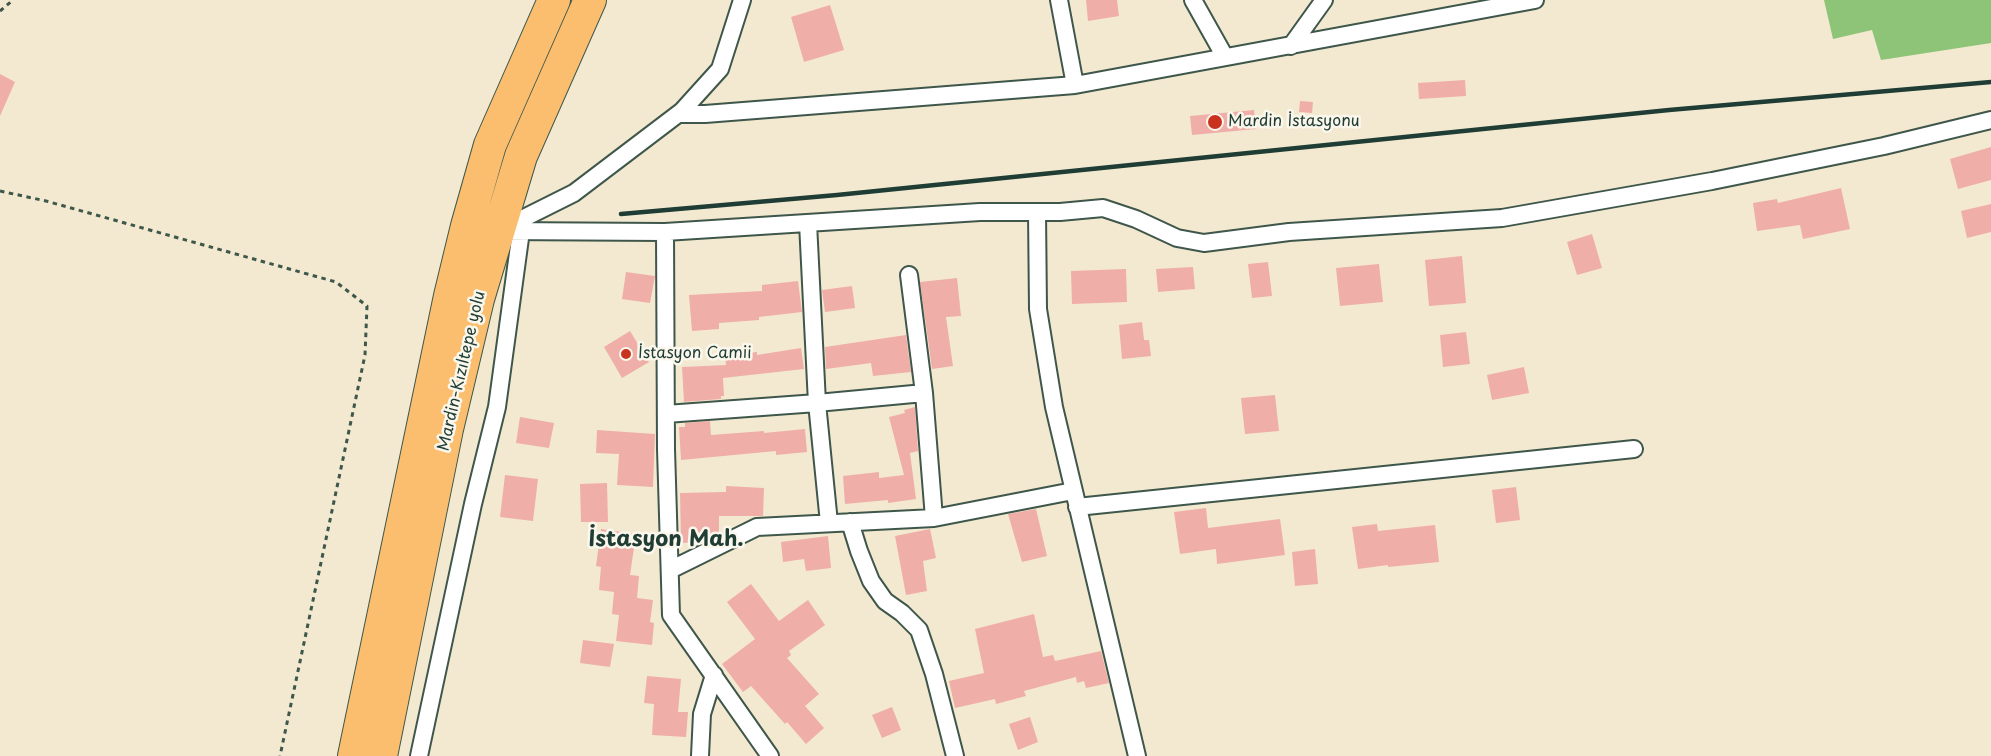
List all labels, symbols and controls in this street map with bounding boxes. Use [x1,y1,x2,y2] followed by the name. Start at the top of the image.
[1228,112,1360,132] place label: Mardin İstasyonu
[1206,113,1224,131] marker: Mardin İstasyonu
[434,289,490,453] street label: Mardin-Kızıltepe yolu
[638,344,752,364] place label: İstasyon Camii
[619,347,633,361] marker: İstasyon Camii
[588,527,744,553] district label: İstasyon Mah.

